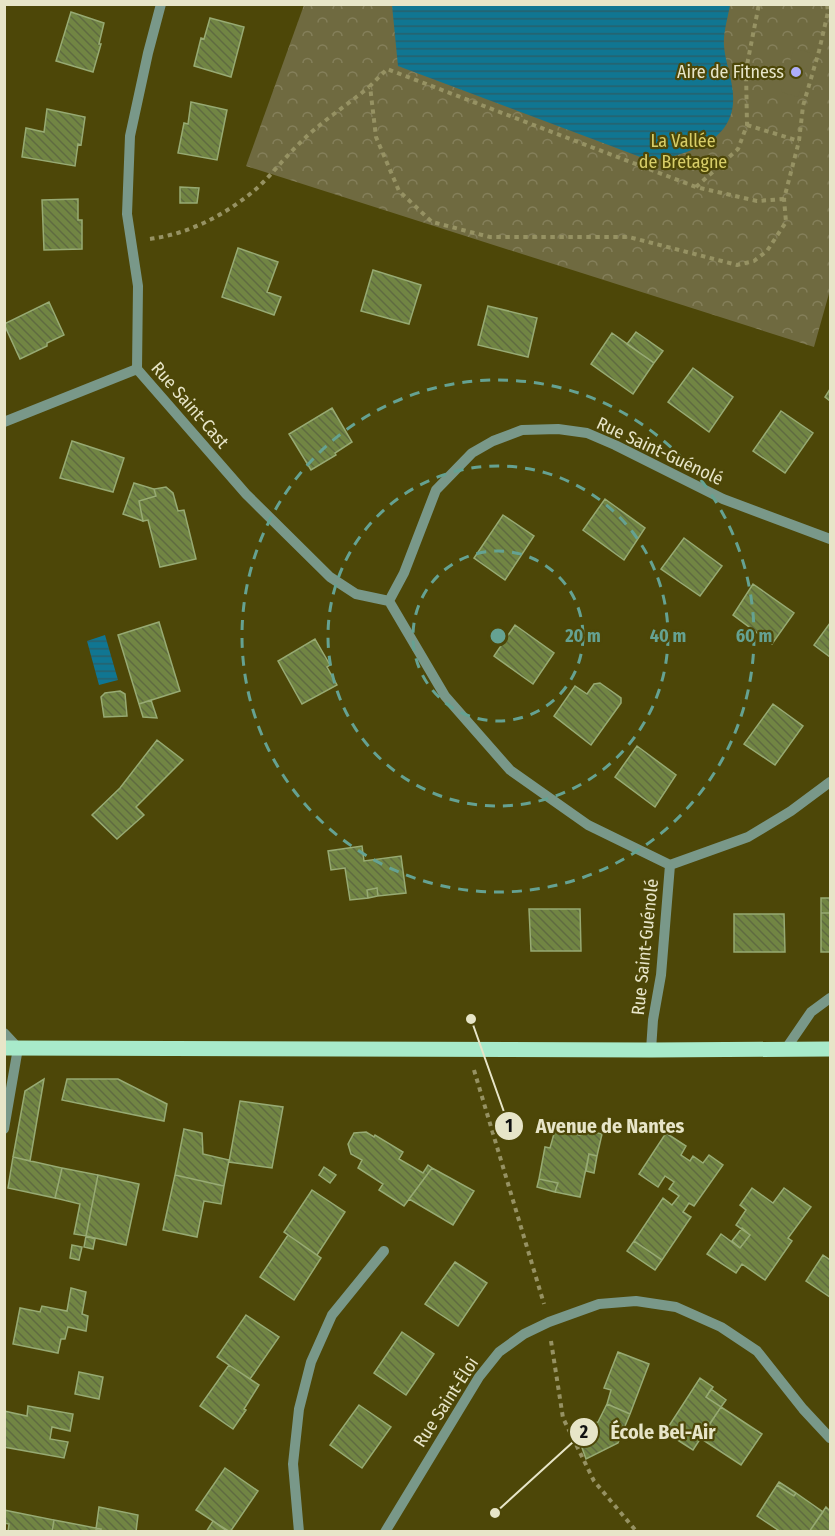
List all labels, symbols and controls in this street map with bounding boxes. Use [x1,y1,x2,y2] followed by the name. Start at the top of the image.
[677,61,784,83] place label: Aire de Fitness
[789,65,803,79] marker: Aire de Fitness
[639,130,727,173] park label: La Vallée de Bretagne
[147,357,234,453] street label: Rue Saint-Cast
[593,412,727,490] street label: Rue Saint-Guénolé
[564,625,601,647] text: 20 m
[650,625,686,647] text: 40 m
[736,625,772,647] text: 60 m
[488,626,508,646] centre of rings
[627,878,663,1016] street label: Rue Saint-Guénolé
[494,1107,696,1145] callout: Avenue de Nantes
[535,1114,685,1138] text: Avenue de Nantes
[505,1115,513,1137] text: 1
[408,1352,483,1451] street label: Rue Saint-Éloi
[569,1413,727,1451] callout: École Bel-Air
[611,1419,716,1444] text: École Bel-Air
[579,1421,588,1443] text: 2

